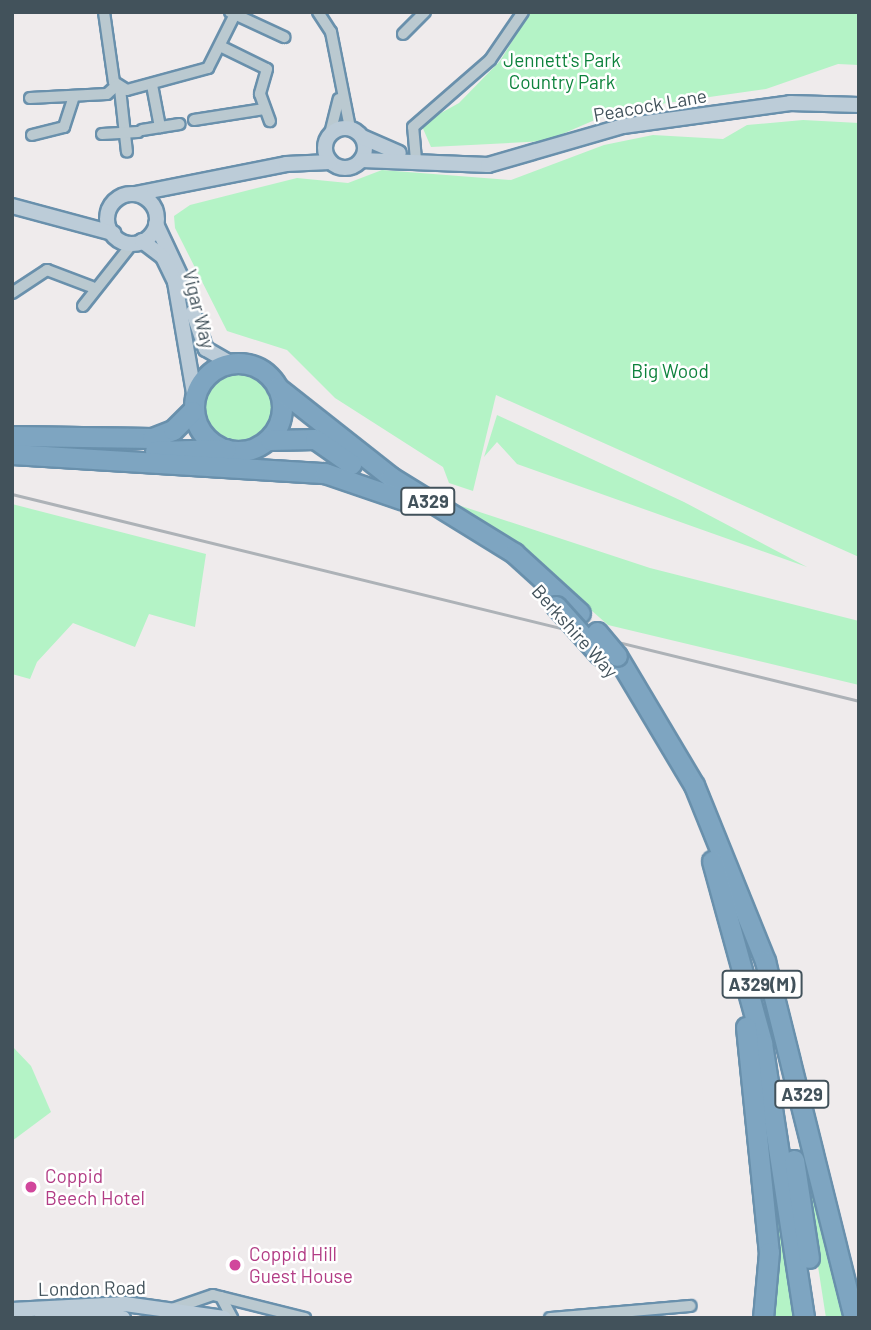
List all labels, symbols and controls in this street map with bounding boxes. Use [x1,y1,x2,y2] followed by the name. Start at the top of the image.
[503,49,621,93] park label: Jennett's Park Country Park
[592,84,708,126] street label: Peacock Lane
[178,267,220,351] street label: Vigar Way
[631,360,709,382] park label: Big Wood
[400,486,456,516] road number: A329
[527,580,623,682] street label: Berkshire Way
[720,970,804,999] road number: A329(M)
[774,1079,830,1108] road number: A329
[45,1165,145,1209] place label: Coppid Beech Hotel
[23,1179,39,1195] marker: Coppid Beech Hotel
[249,1243,353,1287] place label: Coppid Hill Guest House
[227,1257,243,1273] marker: Coppid Hill Guest House
[38,1276,146,1300] street label: London Road

